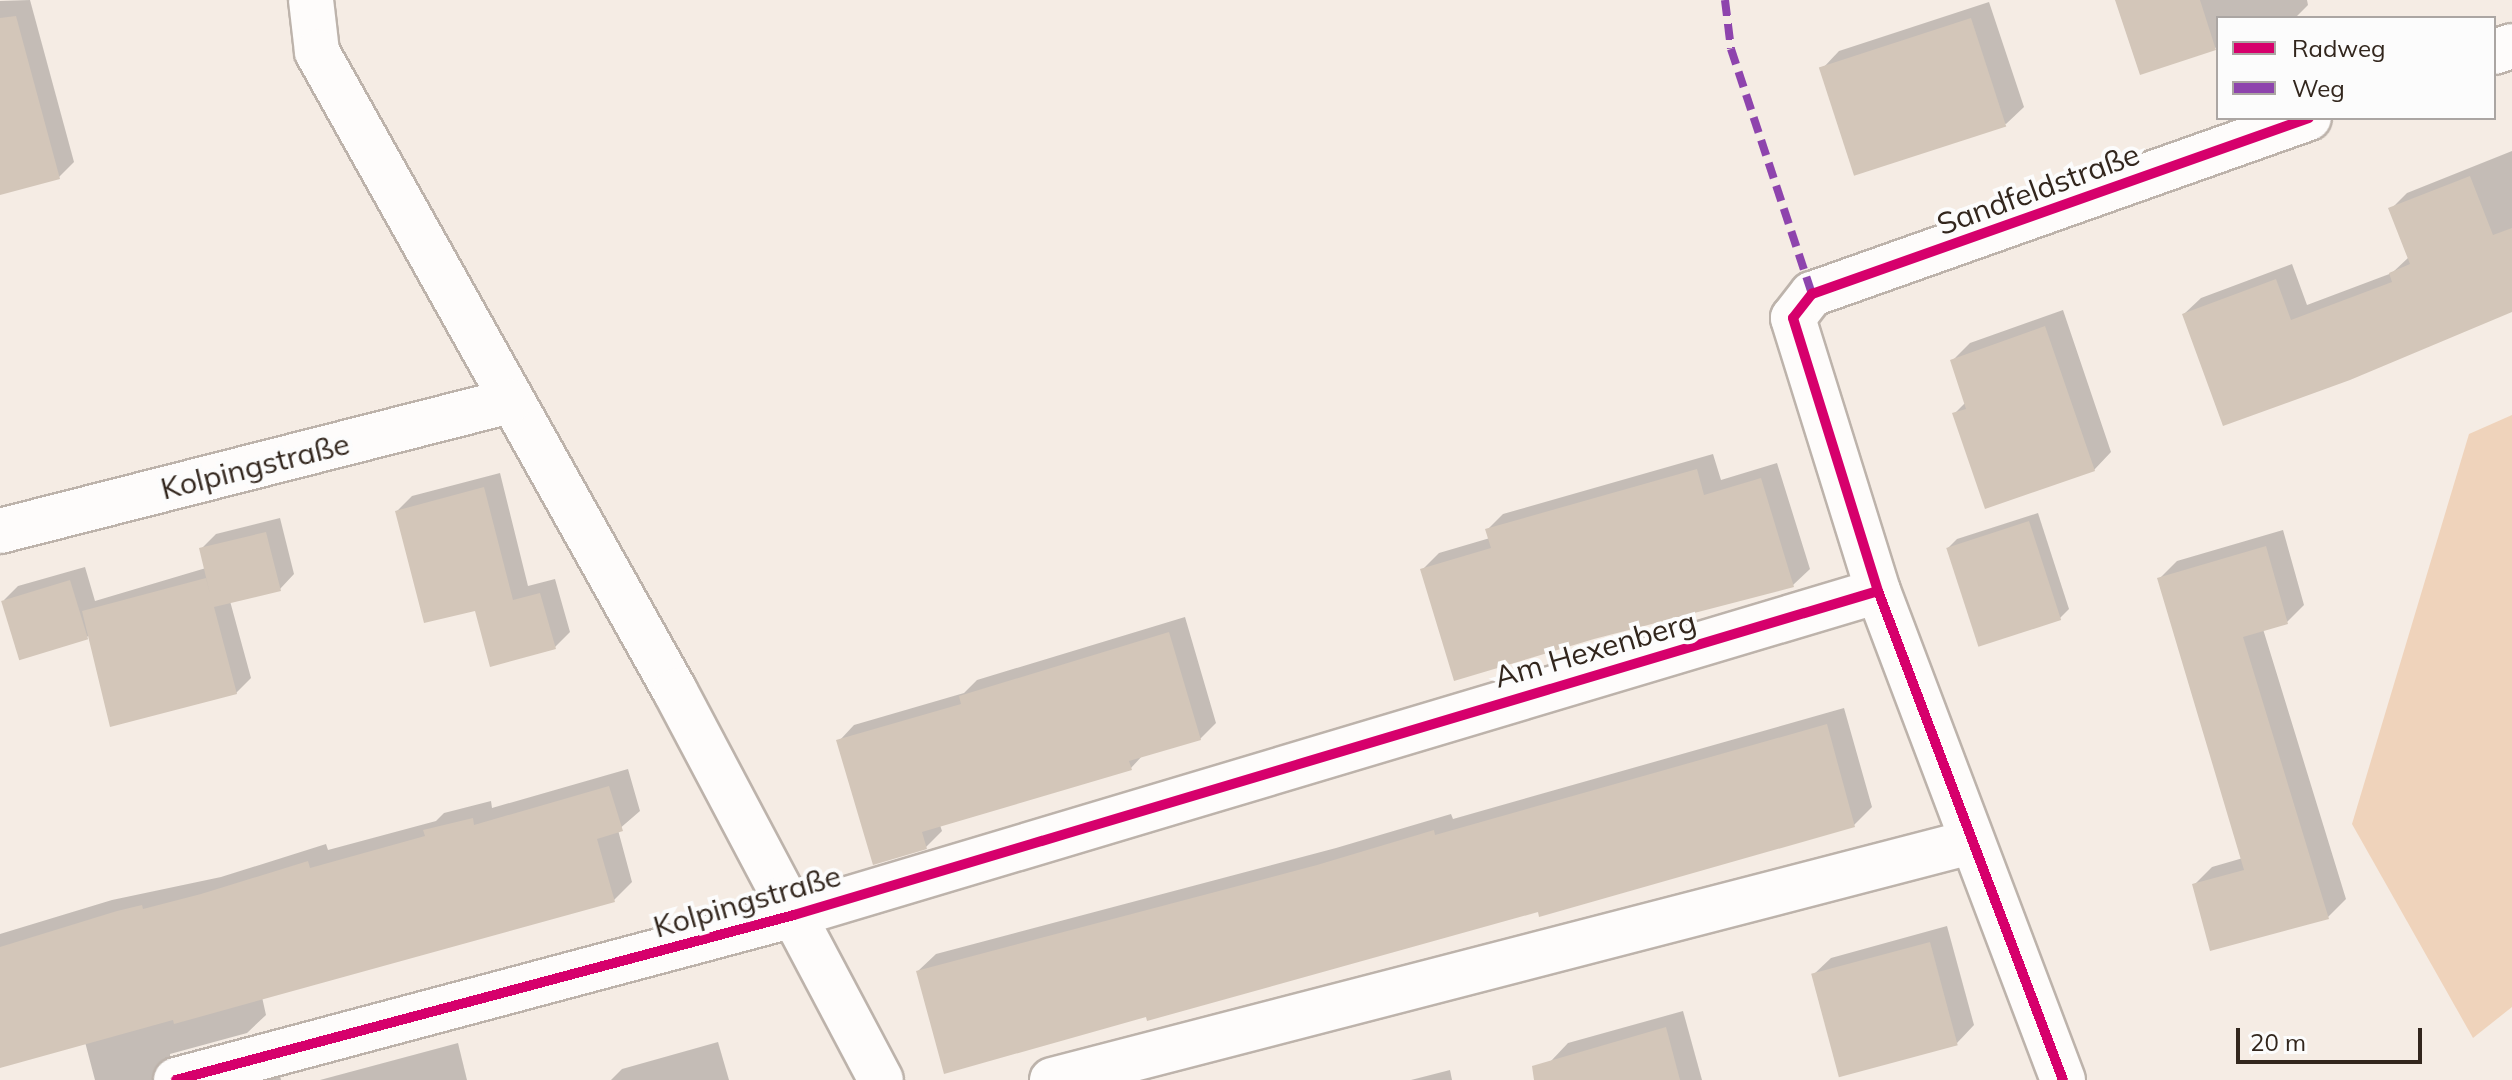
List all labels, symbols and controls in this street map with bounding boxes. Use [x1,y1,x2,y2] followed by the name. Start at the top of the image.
[2216,16,2496,120] legend
[2292,33,2386,63] text: Radweg
[2292,73,2345,103] text: Weg
[1932,136,2144,242] street label: Sandfeldstraße
[157,425,353,507] street label: Kolpingstraße
[1490,603,1700,695] street label: Am Hexenberg
[649,857,845,945] street label: Kolpingstraße
[2240,1012,2426,1062] scale bar
[2250,1027,2306,1057] text: 20 m

